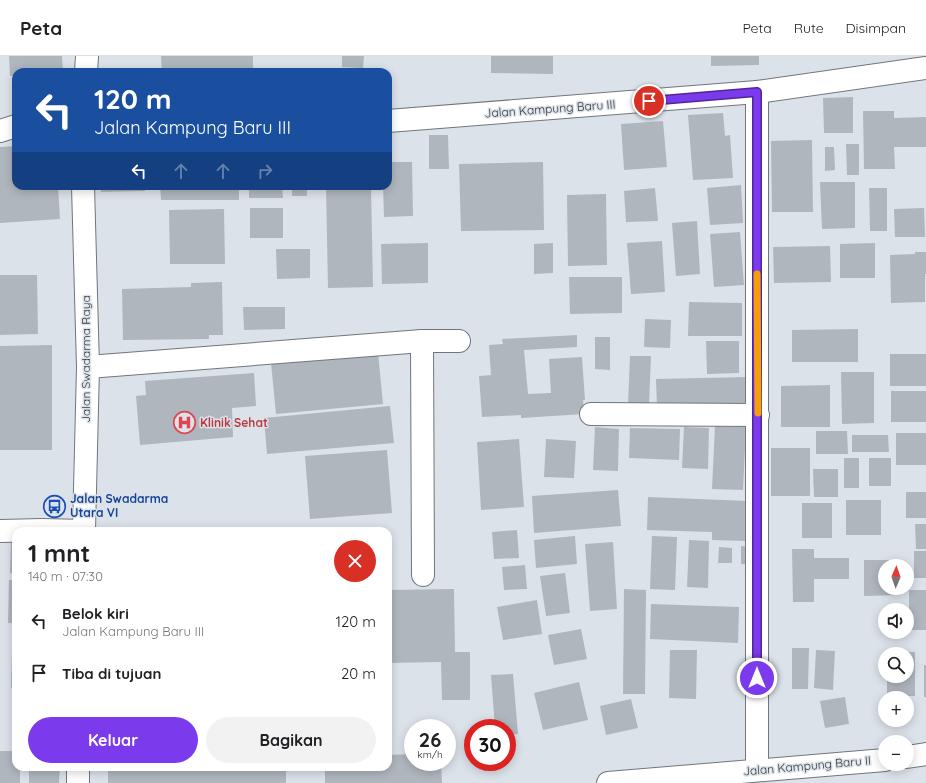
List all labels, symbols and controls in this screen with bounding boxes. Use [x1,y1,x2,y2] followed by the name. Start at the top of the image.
[20,16,62,40] text: Peta
[742,19,772,37] text: Peta
[794,19,824,37] text: Rute
[846,19,906,37] text: Disimpan
[94,81,172,116] text: 120 m
[28,84,80,136] icon: left
[632,84,666,118] pin
[638,90,660,112] icon: arrive
[484,96,616,121] street label: Jalan Kampung Baru III
[94,116,291,139] text: Jalan Kampung Baru III
[128,160,150,182] icon: left
[170,160,192,182] icon: ahead
[212,160,234,182] icon: ahead
[254,160,276,182] icon: right
[78,295,93,423] street label: Jalan Swadarma Raya
[172,410,198,436] hospital icon: Klinik Sehat
[200,415,268,430] place label: Klinik Sehat
[70,491,168,520] place label: Jalan Swadarma Utara VI
[42,493,68,519] bus stop icon: Jalan Swadarma Utara VI
[28,538,90,568] text: 1 mnt
[334,540,376,582] button: close
[878,559,914,595] north arrow
[878,559,914,771] map controls
[28,568,103,584] text: 140 m · 07:30
[878,603,914,639] button: sound
[62,604,129,623] text: Belok kiri
[28,610,50,632] icon: left
[335,612,376,631] text: 120 m
[62,623,204,639] text: Jalan Kampung Baru III
[878,647,914,683] button: search
[736,657,778,699] position arrow
[28,662,50,684] icon: arrive
[62,664,161,683] text: Tiba di tujuan
[341,664,376,683] text: 20 m
[878,691,914,727] button: +
[28,717,198,763] button: Keluar
[206,717,376,763] button: Bagikan
[464,719,516,771] speed limit sign: 30
[419,727,441,752] text: 26
[878,735,914,771] button: −
[417,748,443,761] text: km/h
[742,752,872,779] street label: Jalan Kampung Baru II

